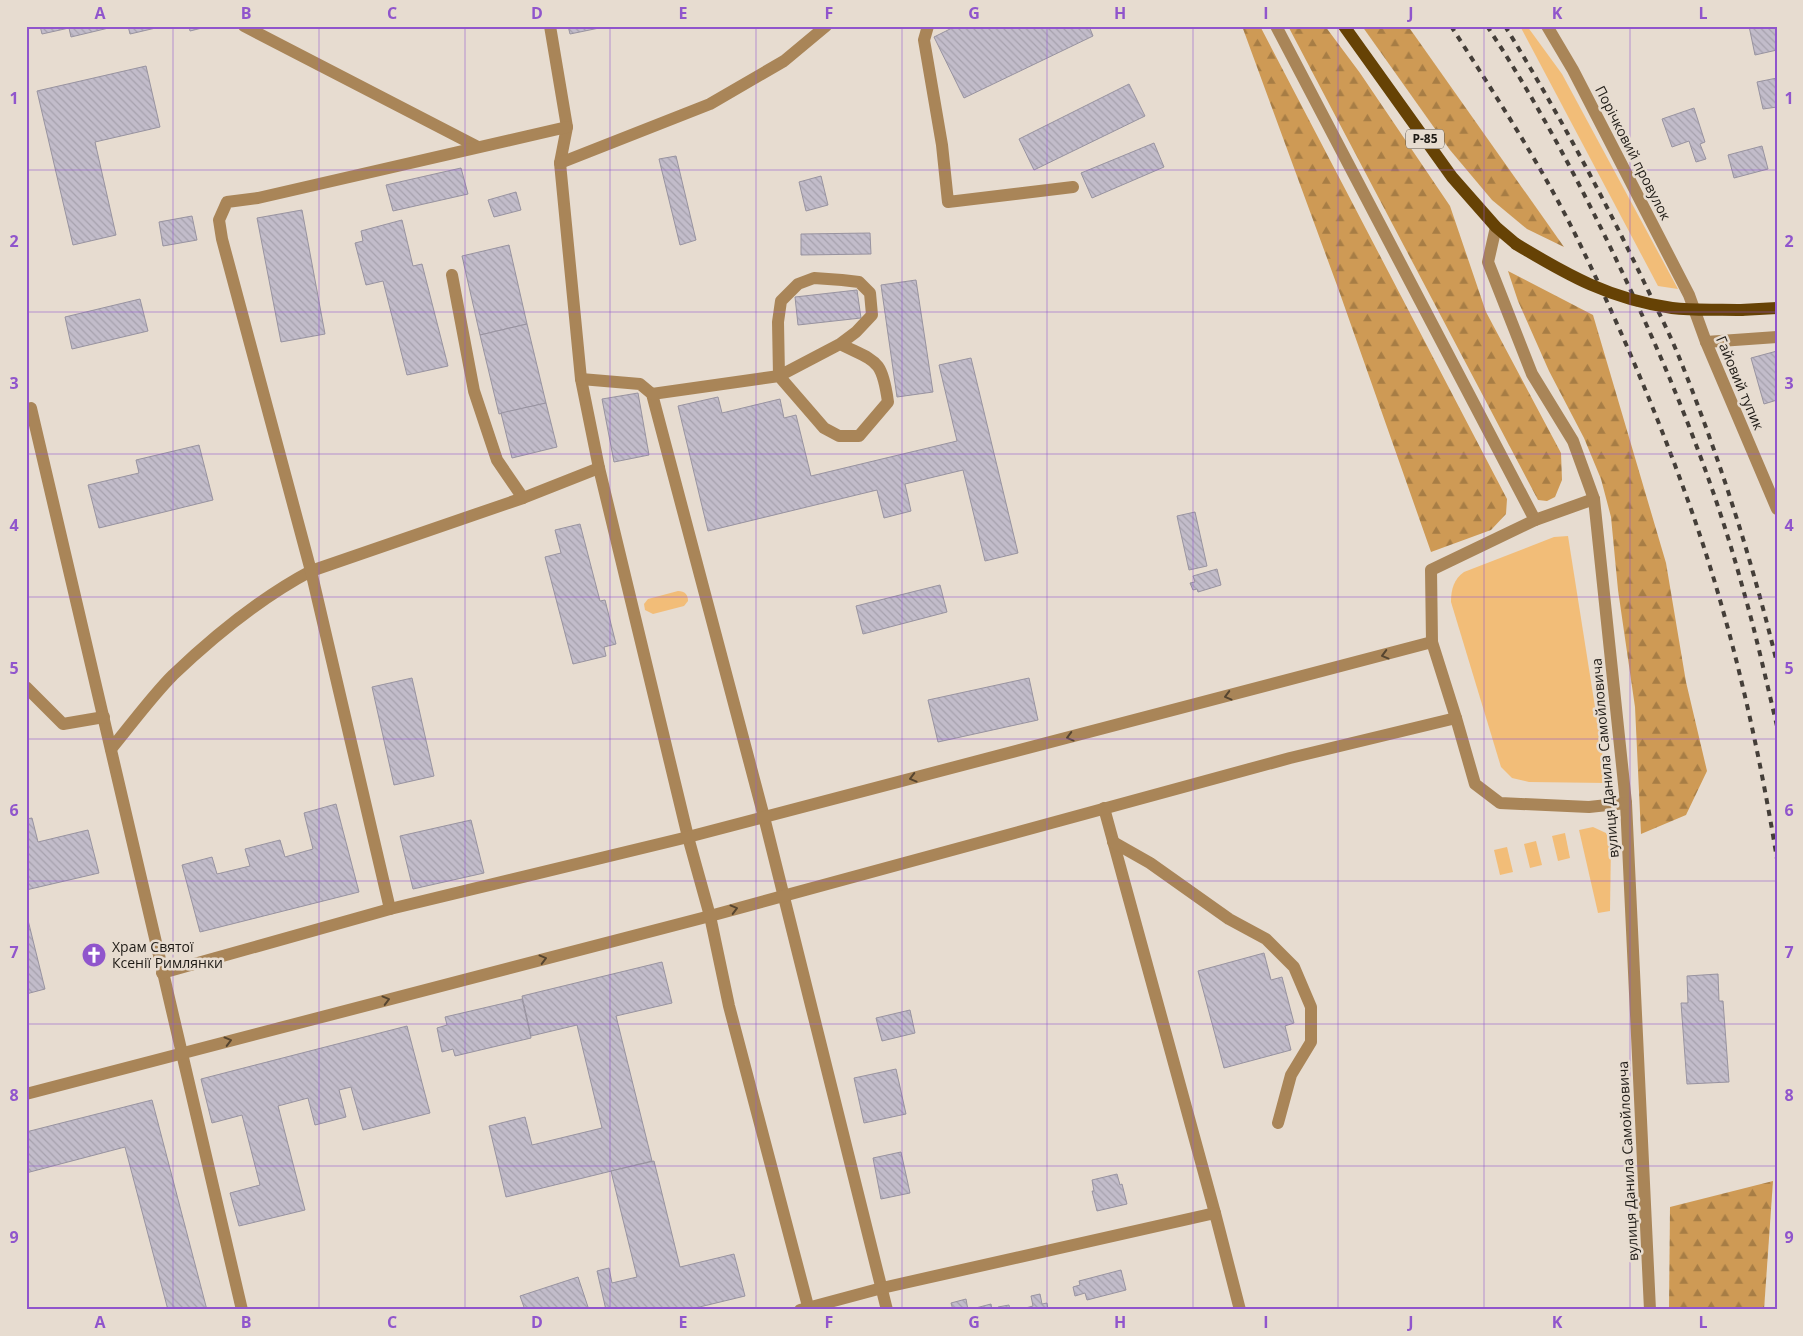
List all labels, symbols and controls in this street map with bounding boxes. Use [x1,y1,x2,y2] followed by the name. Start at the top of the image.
[94,2,106,24] text: A
[241,2,251,24] text: B
[387,2,397,24] text: C
[531,2,543,24] text: D
[679,2,688,24] text: E
[825,2,833,24] text: F
[968,2,980,24] text: G
[1114,2,1126,24] text: H
[1263,2,1269,24] text: I
[1406,2,1414,24] text: J
[1552,2,1563,24] text: K
[1698,2,1708,24] text: L
[1591,82,1676,224] street label: Порічковий провулок
[9,87,19,109] text: 1
[1784,87,1794,109] text: 1
[1406,130,1444,148] road number: Р-85
[9,230,19,252] text: 2
[1784,230,1794,252] text: 2
[1712,333,1769,433] street label: Гайовий тупик
[9,372,19,394] text: 3
[1784,372,1794,394] text: 3
[9,514,19,536] text: 4
[1784,514,1794,536] text: 4
[1380,649,1389,660] one-way arrow
[9,657,19,679] text: 5
[1586,657,1623,859] street label: вулиця Данила Самойловича
[1784,657,1794,679] text: 5
[1223,690,1232,701] one-way arrow
[1066,731,1075,742] one-way arrow
[909,772,918,783] one-way arrow
[9,799,19,821] text: 6
[1784,799,1794,821] text: 6
[729,905,737,915] one-way arrow
[112,937,223,972] place label: Храм Святої Ксенії Римлянки
[9,941,19,963] text: 7
[1784,941,1794,963] text: 7
[81,942,107,968] church icon: Храм Святої Ксенії Римлянки
[538,955,546,965] one-way arrow
[381,996,389,1006] one-way arrow
[224,1037,232,1047] one-way arrow
[1613,1060,1642,1262] street label: вулиця Данила Самойловича
[9,1084,19,1106] text: 8
[1784,1084,1794,1106] text: 8
[9,1226,19,1248] text: 9
[1784,1226,1794,1248] text: 9
[94,1311,106,1333] text: A
[241,1311,251,1333] text: B
[387,1311,397,1333] text: C
[531,1311,543,1333] text: D
[679,1311,688,1333] text: E
[825,1311,833,1333] text: F
[968,1311,980,1333] text: G
[1114,1311,1126,1333] text: H
[1263,1311,1269,1333] text: I
[1406,1311,1414,1333] text: J
[1552,1311,1563,1333] text: K
[1698,1311,1708,1333] text: L

